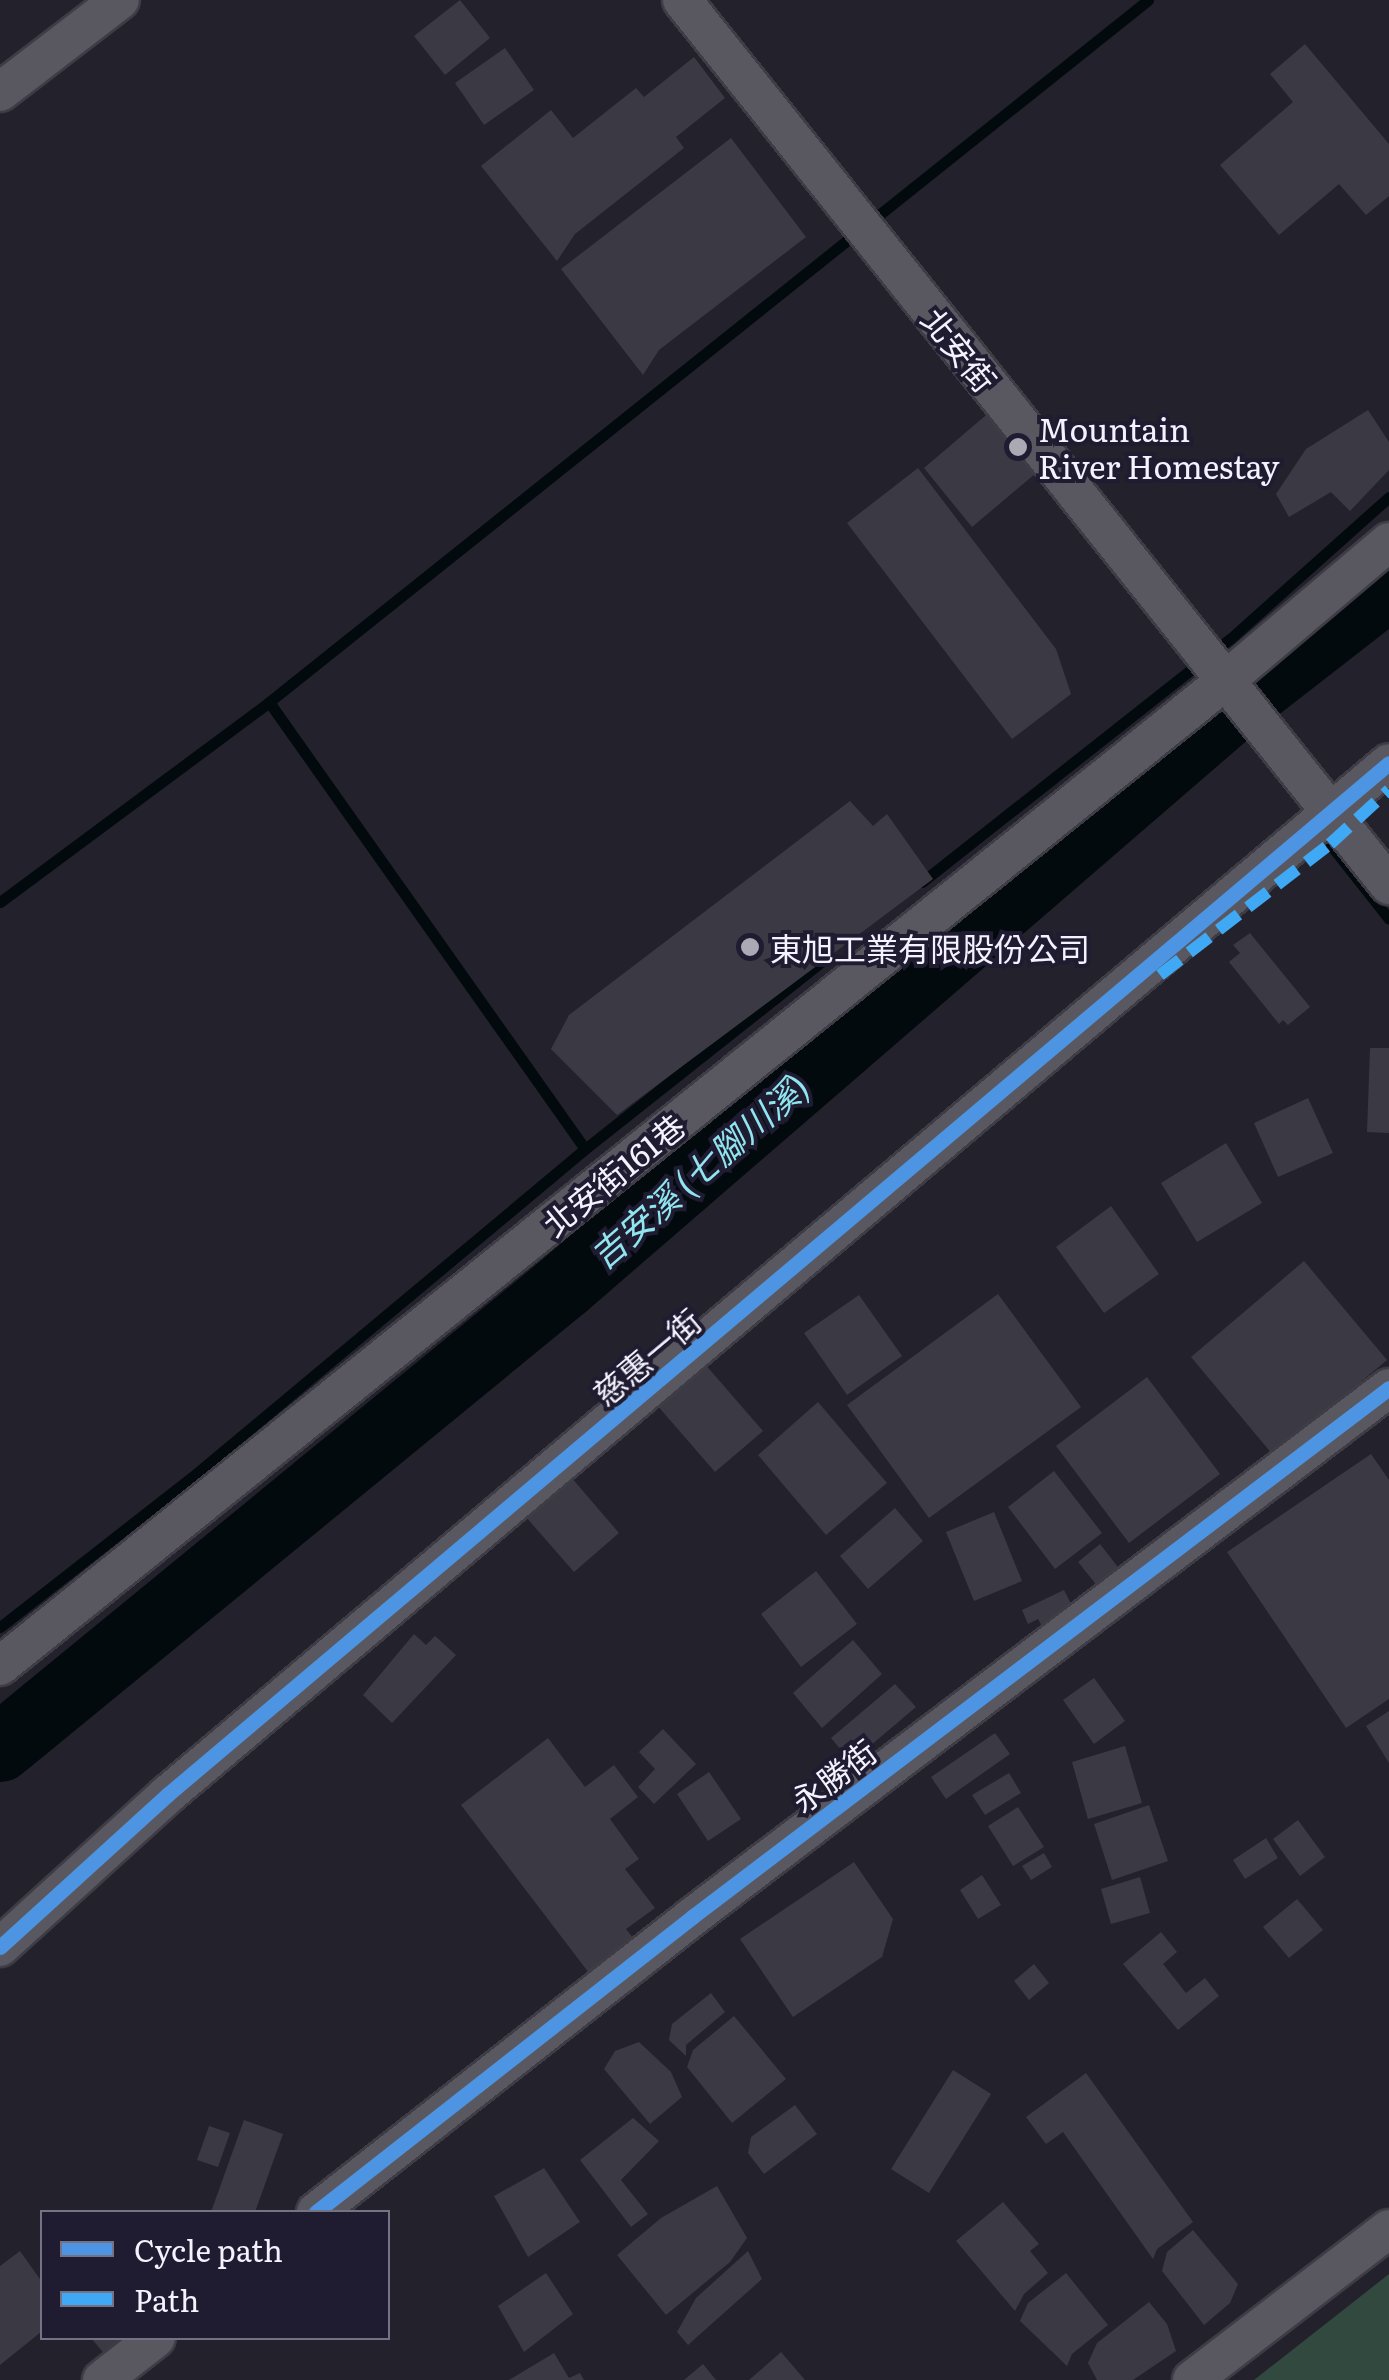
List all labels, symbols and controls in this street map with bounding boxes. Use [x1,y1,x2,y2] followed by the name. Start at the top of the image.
[915,300,1005,398] street label: 北安街
[1038,410,1279,485] place label: Mountain River Homestay
[1007,436,1029,458] marker: Mountain River Homestay
[770,928,1090,966] place label: 東旭工業有限股份公司
[739,936,761,958] marker: 東旭工業有限股份公司
[581,1064,815,1276] water label: 吉安溪 (七腳川溪)
[534,1105,692,1243] street label: 北安街161巷
[585,1300,707,1412] street label: 慈惠一街
[783,1731,883,1819] street label: 永勝街
[40,2210,390,2340] legend
[134,2227,283,2271] text: Cycle path
[134,2277,199,2321] text: Path

